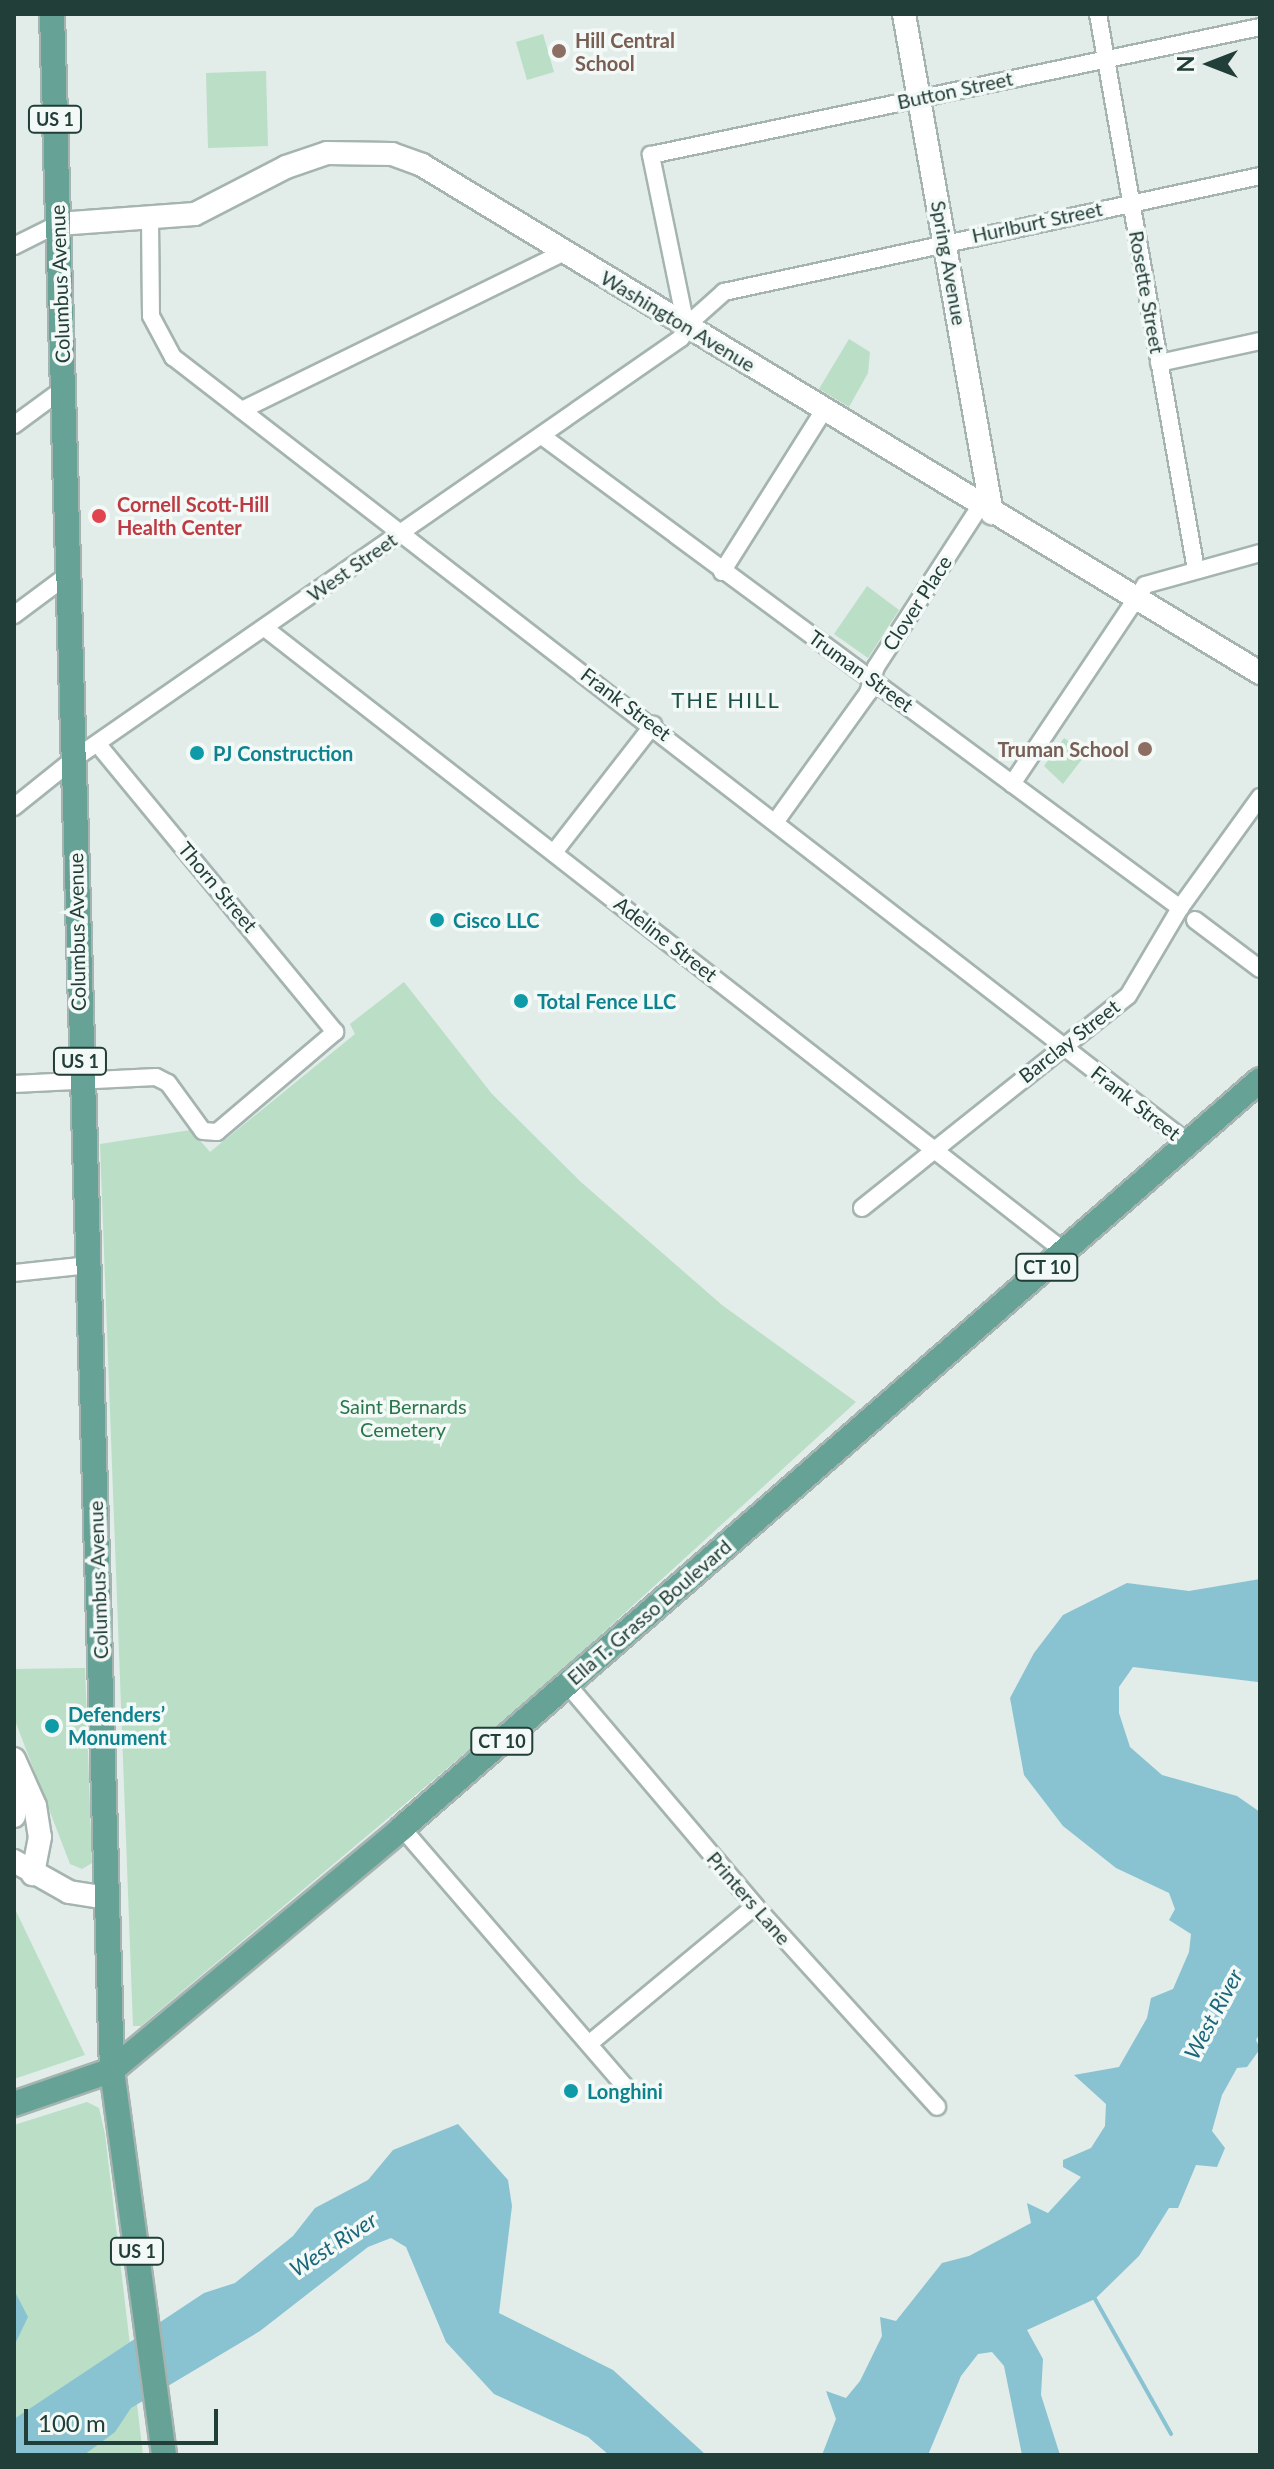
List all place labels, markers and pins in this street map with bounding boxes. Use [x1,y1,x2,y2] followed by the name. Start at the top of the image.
[575,28,675,75] place label: Hill Central School
[550,42,568,60] marker: Hill Central School
[117,492,269,539] place label: Cornell Scott-Hill Health Center
[88,505,110,527] marker: Cornell Scott-Hill Health Center
[997,737,1129,761] place label: Truman School
[1136,740,1154,758] marker: Truman School
[213,741,353,765] place label: PJ Construction
[188,744,206,762] marker: PJ Construction
[453,908,539,932] place label: Cisco LLC
[428,911,446,929] marker: Cisco LLC
[537,989,676,1013] place label: Total Fence LLC
[512,992,530,1010] marker: Total Fence LLC
[68,1702,167,1749] place label: Defenders’ Monument
[43,1717,61,1735] marker: Defenders’ Monument
[587,2079,663,2103] place label: Longhini
[562,2082,580,2100] marker: Longhini

